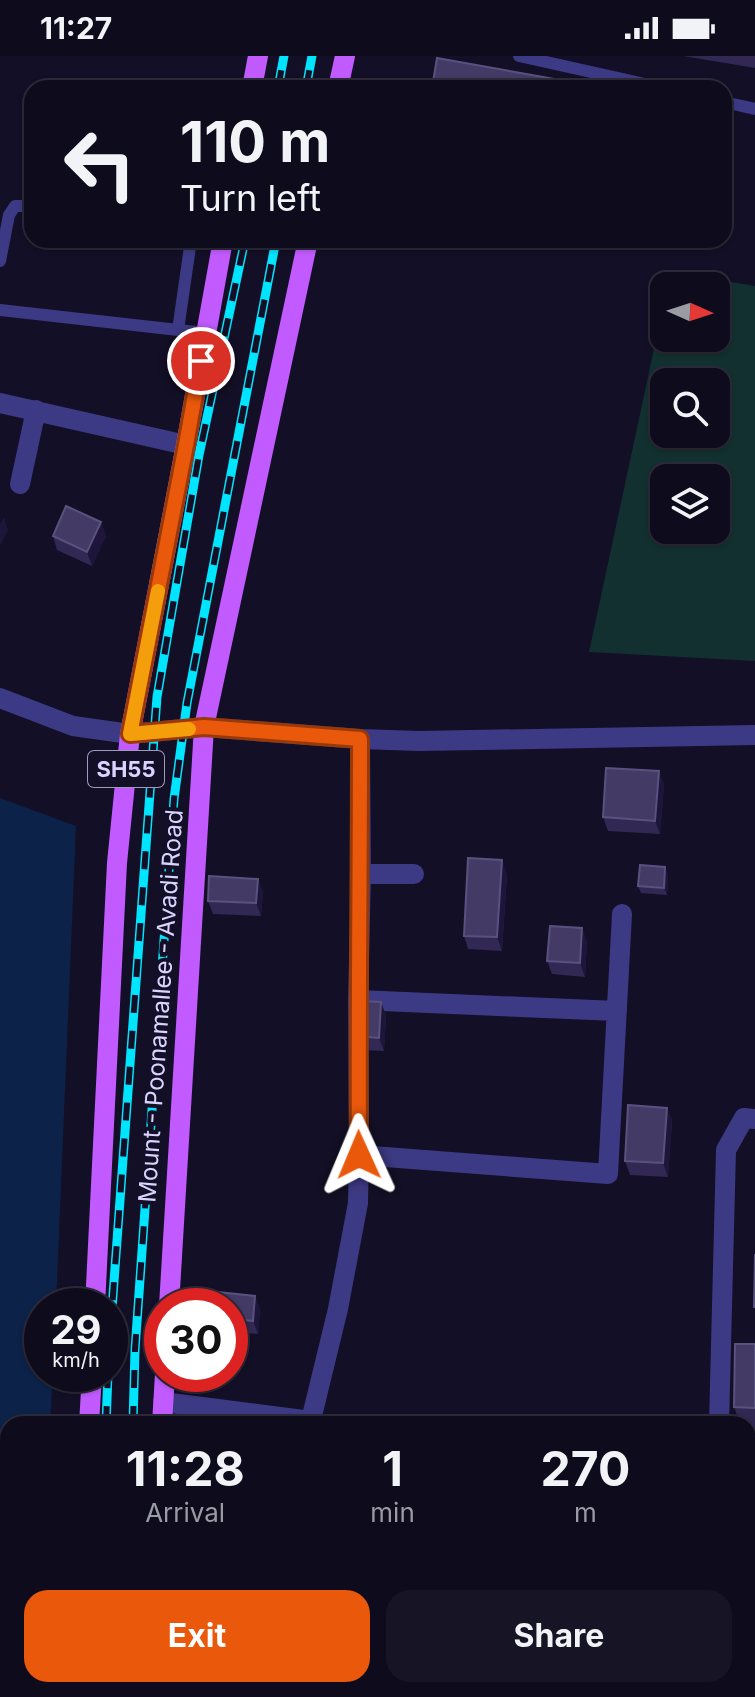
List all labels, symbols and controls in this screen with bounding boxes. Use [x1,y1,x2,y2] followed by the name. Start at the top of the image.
[40,10,112,46] text: 11:27
[180,108,330,176] text: 110 m
[48,112,152,216] icon: left
[180,176,321,220] text: Turn left
[650,272,730,352] north arrow
[650,272,730,544] map controls
[167,327,235,395] pin
[179,339,223,383] icon: arrive
[650,368,730,448] button: search
[650,464,730,544] button: layers
[88,751,164,787] road number: SH55
[132,808,189,1204] street label: Mount - Poonamallee - Avadi Road
[317,1113,401,1197] position arrow
[144,1288,248,1392] speed limit sign: 30
[50,1305,102,1354] text: 29
[52,1348,100,1372] text: km/h
[126,1439,245,1498] text: 11:28
[382,1439,403,1498] text: 1
[541,1439,630,1498] text: 270
[145,1497,225,1528] text: Arrival
[370,1497,415,1528] text: min
[574,1497,597,1528] text: m
[24,1590,370,1682] button: Exit
[386,1590,732,1682] button: Share

